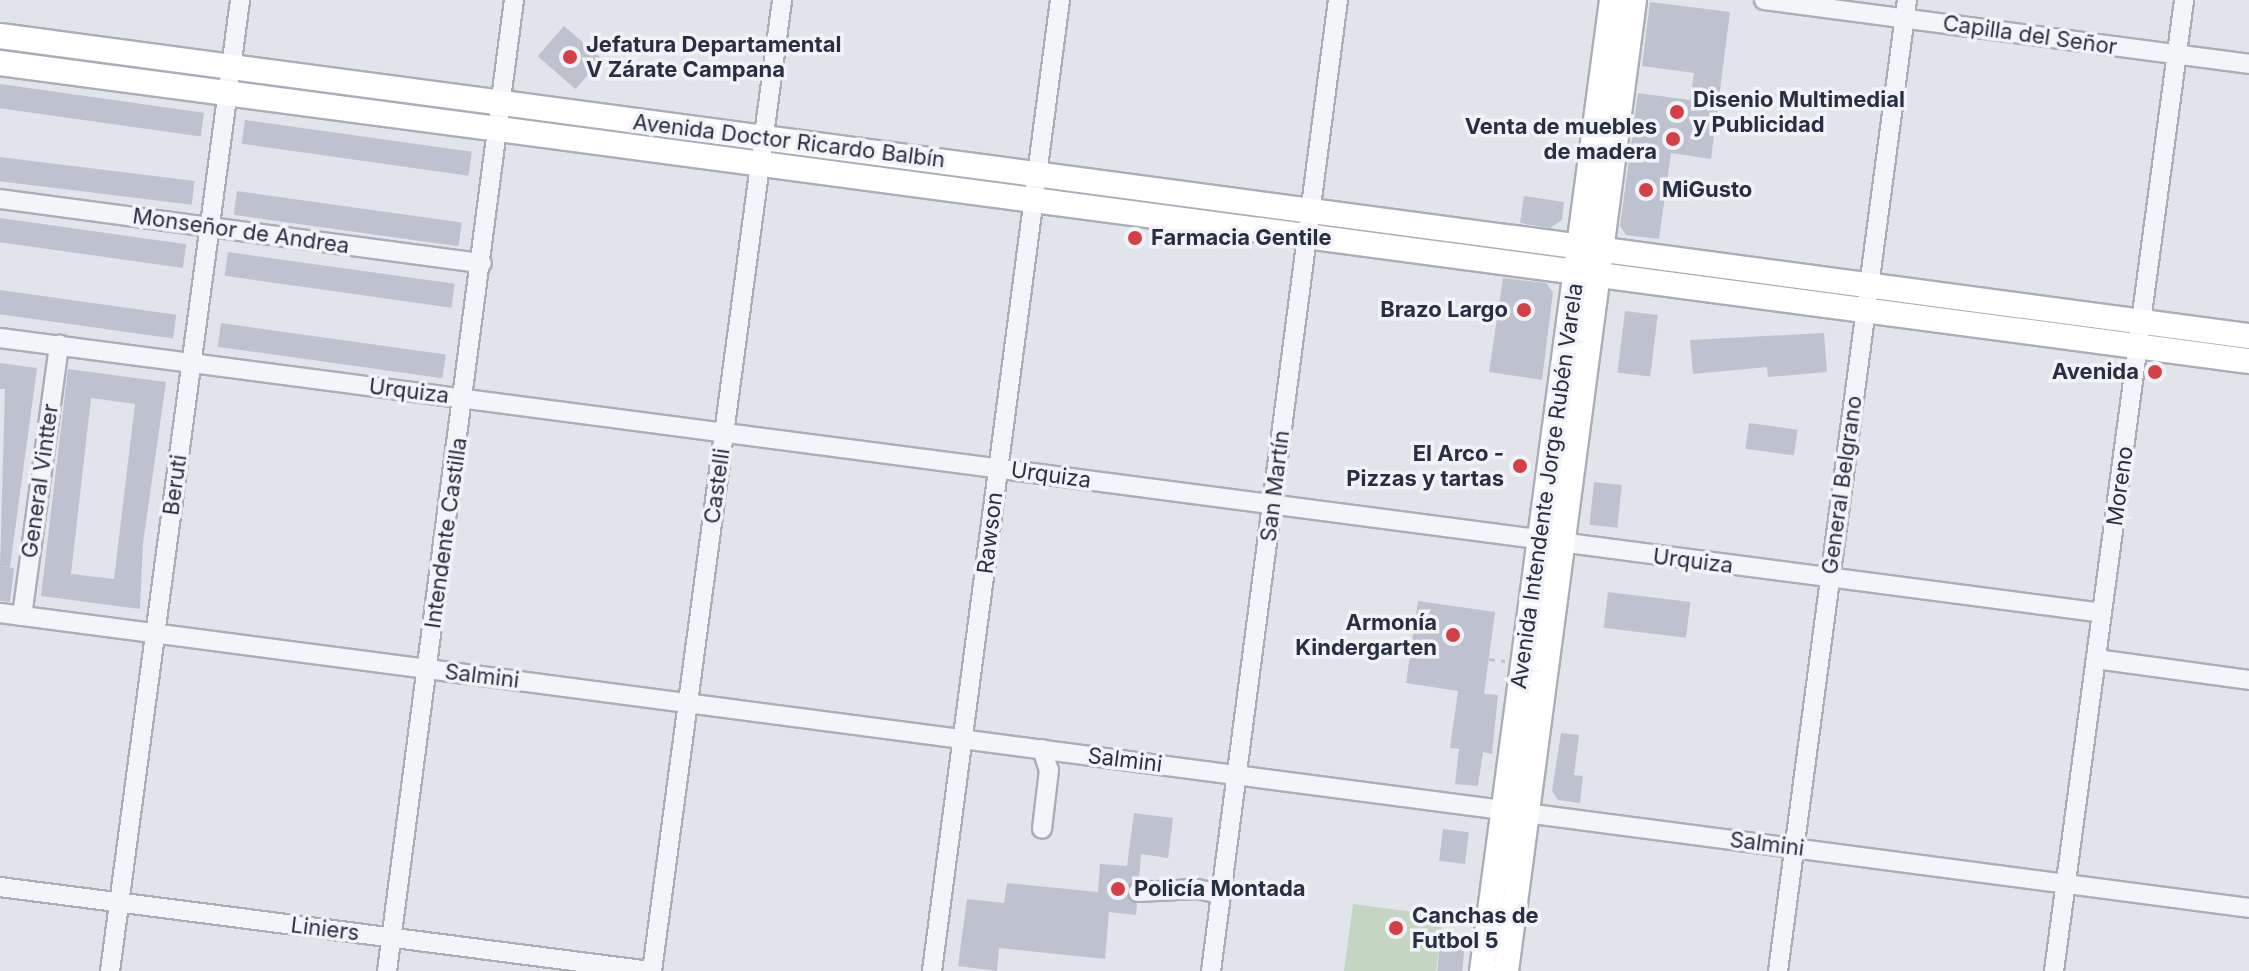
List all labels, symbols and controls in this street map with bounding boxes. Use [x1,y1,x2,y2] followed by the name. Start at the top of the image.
[1941,10,2119,60] street label: Capilla del Señor
[586,31,841,82] place label: Jefatura Departamental V Zárate Campana
[561,48,579,66] marker: Jefatura Departamental V Zárate Campana
[1693,86,1905,138] place label: Disenio Multimedial y Publicidad
[1668,103,1686,121] marker: Disenio Multimedial y Publicidad
[631,109,947,173] street label: Avenida Doctor Ricardo Balbín
[1465,113,1657,164] place label: Venta de muebles de madera
[1664,130,1682,148] marker: Venta de muebles de madera
[1662,177,1752,203] place label: MiGusto
[1637,181,1655,199] marker: MiGusto
[131,203,351,259] street label: Monseñor de Andrea
[1151,225,1332,251] place label: Farmacia Gentile
[1126,229,1144,247] marker: Farmacia Gentile
[1505,281,1589,691] street label: Avenida Intendente Jorge Rubén Varela
[1380,297,1508,323] place label: Brazo Largo
[1515,301,1533,319] marker: Brazo Largo
[2052,359,2139,385] place label: Avenida
[2146,363,2164,381] marker: Avenida
[367,373,451,409] street label: Urquiza
[1816,394,1868,576] street label: General Belgrano
[16,402,64,560] street label: General Vintter
[1255,429,1295,543] street label: San Martín
[420,436,472,630] street label: Intendente Castilla
[1346,440,1504,492] place label: El Arco - Pizzas y tartas
[2101,445,2139,527] street label: Moreno
[699,447,735,525] street label: Castelli
[158,453,192,517] street label: Beruti
[1009,456,1093,494] street label: Urquiza
[1511,457,1529,475] marker: El Arco - Pizzas y tartas
[972,491,1008,575] street label: Rawson
[1651,543,1735,579] street label: Urquiza
[1295,609,1437,660] place label: Armonía Kindergarten
[1444,626,1462,644] marker: Armonía Kindergarten
[443,658,521,694] street label: Salmini
[1086,742,1164,778] street label: Salmini
[1728,826,1806,862] street label: Salmini
[1134,876,1306,902] place label: Policía Montada
[1109,880,1127,898] marker: Policía Montada
[1412,902,1539,954] place label: Canchas de Futbol 5
[289,912,361,946] street label: Liniers
[1387,919,1405,937] marker: Canchas de Futbol 5

